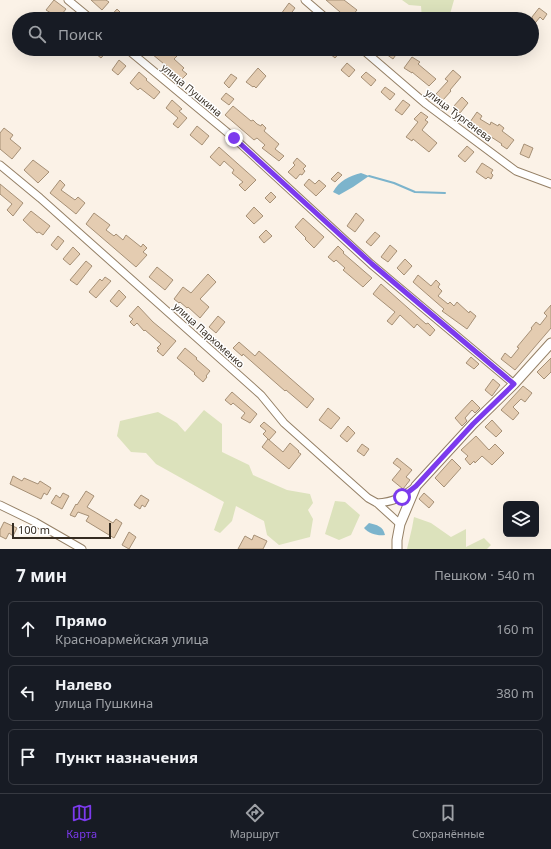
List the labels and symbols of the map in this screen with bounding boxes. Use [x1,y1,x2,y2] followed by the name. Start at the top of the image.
[159,60,225,120] street label: улица Пушкина
[423,85,495,145] street label: улица Тургенева
[225,129,243,147] route end
[171,299,248,371] street label: улица Пархоменко
[393,488,411,506] route start
[12,521,111,540] scale bar

